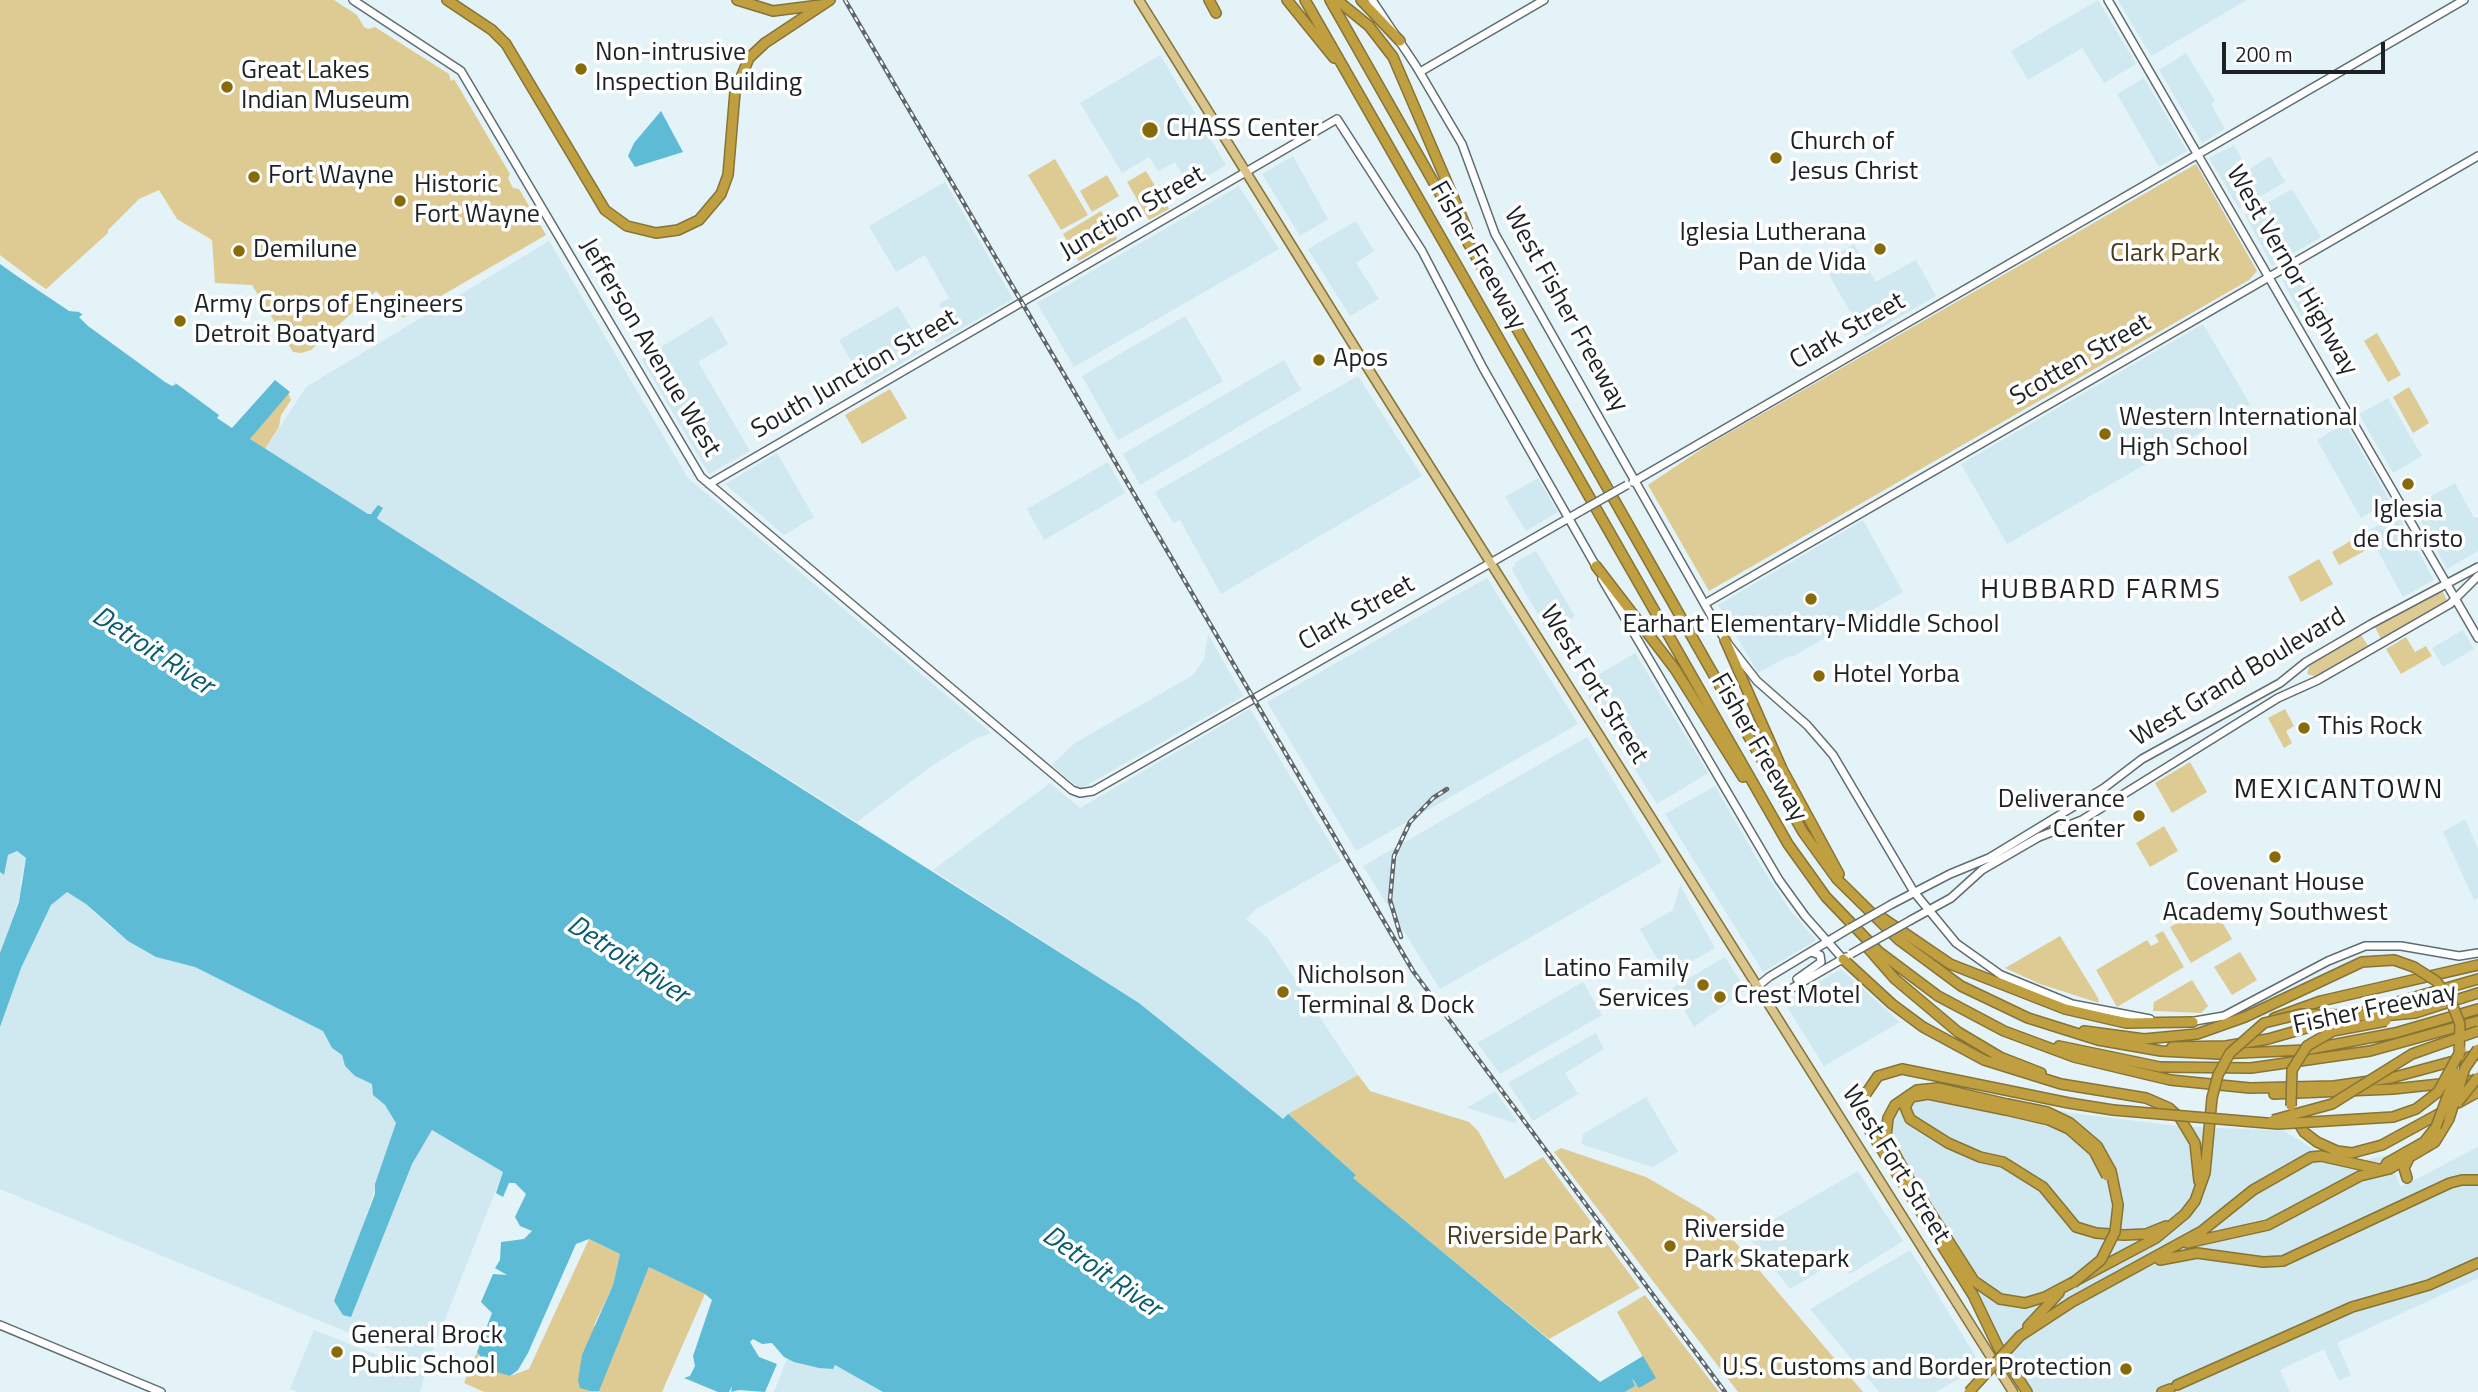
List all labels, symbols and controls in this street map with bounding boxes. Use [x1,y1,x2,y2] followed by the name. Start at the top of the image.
[2226,28,2389,72] scale bar
[595,38,802,100] place label: Non-intrusive Inspection Building
[2235,38,2292,70] text: 200 m
[241,56,410,118] place label: Great Lakes Indian Museum
[573,61,589,77] marker: Non-intrusive Inspection Building
[219,79,235,95] marker: Great Lakes Indian Museum
[1166,114,1319,146] place label: CHASS Center
[1140,120,1160,140] marker: CHASS Center
[1790,127,1918,188] place label: Church of Jesus Christ
[1768,150,1784,166] marker: Church of Jesus Christ
[1055,160,1211,268] street label: Junction Street
[268,161,394,193] place label: Fort Wayne
[2218,161,2364,381] street label: West Vernor Highway
[246,169,262,185] marker: Fort Wayne
[414,170,540,232] place label: Historic Fort Wayne
[1422,176,1532,336] street label: Fisher Freeway
[392,193,408,209] marker: Historic Fort Wayne
[1496,202,1634,418] street label: West Fisher Freeway
[1679,218,1866,280] place label: Iglesia Lutherana Pan de Vida
[571,233,727,463] street label: Jefferson Avenue West
[253,235,357,267] place label: Demilune
[2110,239,2220,271] park label: Clark Park
[1872,241,1888,257] marker: Iglesia Lutherana Pan de Vida
[231,243,247,259] marker: Demilune
[1785,287,1911,377] street label: Clark Street
[194,290,463,352] place label: Army Corps of Engineers Detroit Boatyard
[747,303,963,447] street label: South Junction Street
[2005,308,2157,414] street label: Scotten Street
[172,313,188,329] marker: Army Corps of Engineers Detroit Boatyard
[1333,344,1388,376] place label: Apos
[1311,352,1327,368] marker: Apos
[2119,403,2358,464] place label: Western International High School
[2097,426,2113,442] marker: Western International High School
[2400,476,2416,492] marker: Iglesia de Christo
[2353,495,2463,556] place label: Iglesia de Christo
[1294,569,1420,659] street label: Clark Street
[1982,574,2220,608] district label: HUBBARD FARMS
[1803,591,1819,607] marker: Earhart Elementary-Middle School
[85,600,219,704] water label: Detroit River
[1532,600,1654,770] street label: West Fort Street
[2126,602,2352,754] street label: West Grand Boulevard
[1623,610,1999,642] place label: Earhart Elementary-Middle School
[1833,660,1960,692] place label: Hotel Yorba
[1703,668,1813,828] street label: Fisher Freeway
[1811,668,1827,684] marker: Hotel Yorba
[2318,712,2422,744] place label: This Rock
[2296,720,2312,736] marker: This Rock
[2235,774,2443,808] district label: MEXICANTOWN
[1998,785,2125,846] place label: Deliverance Center
[2131,808,2147,824] marker: Deliverance Center
[2267,849,2283,865] marker: Covenant House Academy Southwest
[2162,868,2388,930] place label: Covenant House Academy Southwest
[560,909,694,1013] water label: Detroit River
[1543,954,1689,1016] place label: Latino Family Services
[1297,961,1474,1023] place label: Nicholson Terminal & Dock
[1695,977,1711,993] marker: Latino Family Services
[2290,977,2460,1043] street label: Fisher Freeway
[1734,981,1860,1013] place label: Crest Motel
[1275,984,1291,1000] marker: Nicholson Terminal & Dock
[1712,989,1728,1005] marker: Crest Motel
[1834,1080,1956,1250] street label: West Fort Street
[1684,1215,1849,1276] place label: Riverside Park Skatepark
[1035,1220,1167,1326] water label: Detroit River
[1447,1222,1603,1254] park label: Riverside Park
[1662,1238,1678,1254] marker: Riverside Park Skatepark
[351,1321,503,1382] place label: General Brock Public School
[329,1344,345,1360] marker: General Brock Public School
[1722,1353,2112,1385] place label: U.S. Customs and Border Protection
[2118,1361,2134,1377] marker: U.S. Customs and Border Protection

